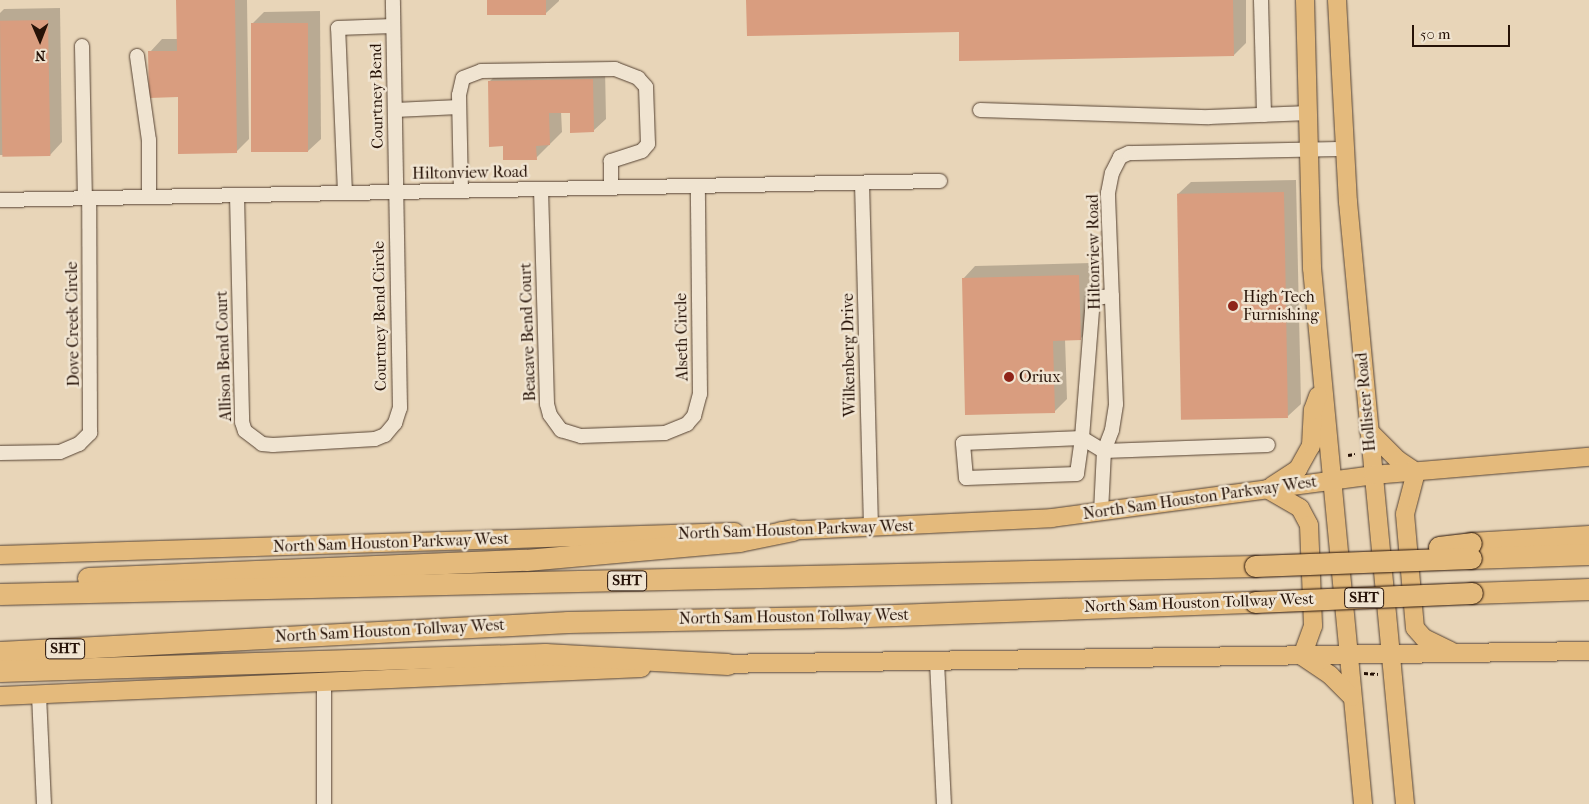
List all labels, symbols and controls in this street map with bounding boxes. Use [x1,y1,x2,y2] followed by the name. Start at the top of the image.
[15,15,65,65] north arrow
[1414,15,1512,47] scale bar
[1420,25,1450,43] text: 50 m
[366,43,388,149] street label: Courtney Bend
[35,47,46,64] text: N
[412,162,528,184] street label: Hiltonview Road
[1083,194,1105,310] street label: Hiltonview Road
[369,241,391,391] street label: Courtney Bend Circle
[62,261,84,387] street label: Dove Creek Circle
[516,262,540,402] street label: Beacave Bend Court
[1243,287,1319,325] place label: High Tech Furnishing
[212,290,236,422] street label: Allison Bend Court
[672,293,692,381] street label: Alseth Circle
[838,293,860,417] street label: Wilkenberg Drive
[1227,300,1239,312] marker: High Tech Furnishing
[1352,352,1380,452] street label: Hollister Road
[1019,367,1060,387] place label: Oriux
[1003,371,1015,383] marker: Oriux
[1082,472,1318,524] street label: North Sam Houston Parkway West
[678,516,914,544] street label: North Sam Houston Parkway West
[273,529,509,557] street label: North Sam Houston Parkway West
[607,568,647,594] road number: SHT
[1344,586,1384,610] road number: SHT
[1084,589,1314,617] street label: North Sam Houston Tollway West
[679,605,909,629] street label: North Sam Houston Tollway West
[275,615,505,647] street label: North Sam Houston Tollway West
[45,636,85,662] road number: SHT

